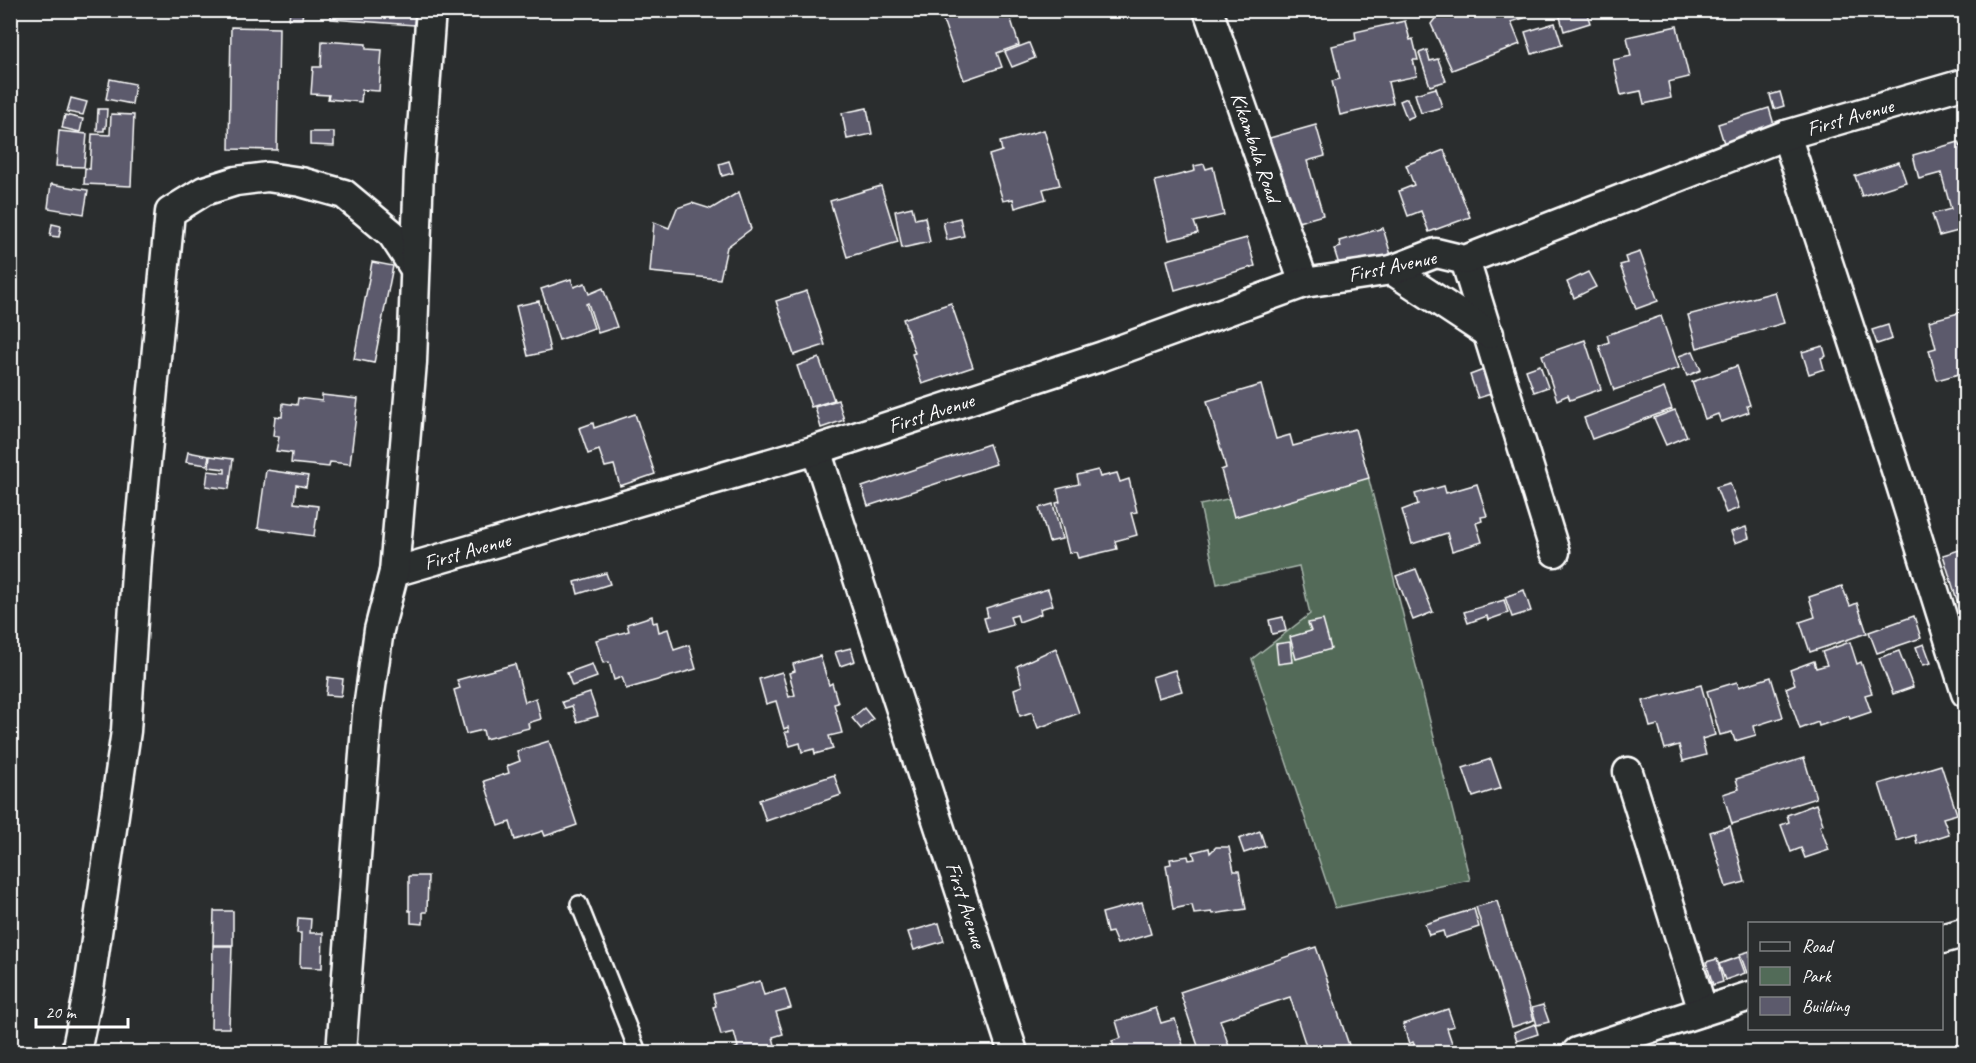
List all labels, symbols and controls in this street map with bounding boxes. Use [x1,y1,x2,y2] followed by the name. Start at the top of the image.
[1225,89,1288,209] street label: Kikambala Road
[1804,92,1897,142] street label: First Avenue
[1346,244,1439,288] street label: First Avenue
[885,387,978,439] street label: First Avenue
[421,526,514,576] street label: First Avenue
[940,859,992,952] street label: First Avenue
[1748,922,1943,1030] legend
[1802,935,1835,957] text: Road
[1802,965,1832,987] text: Park
[36,991,128,1029] scale bar
[1802,995,1851,1017] text: Building
[45,1001,78,1023] text: 20 m

